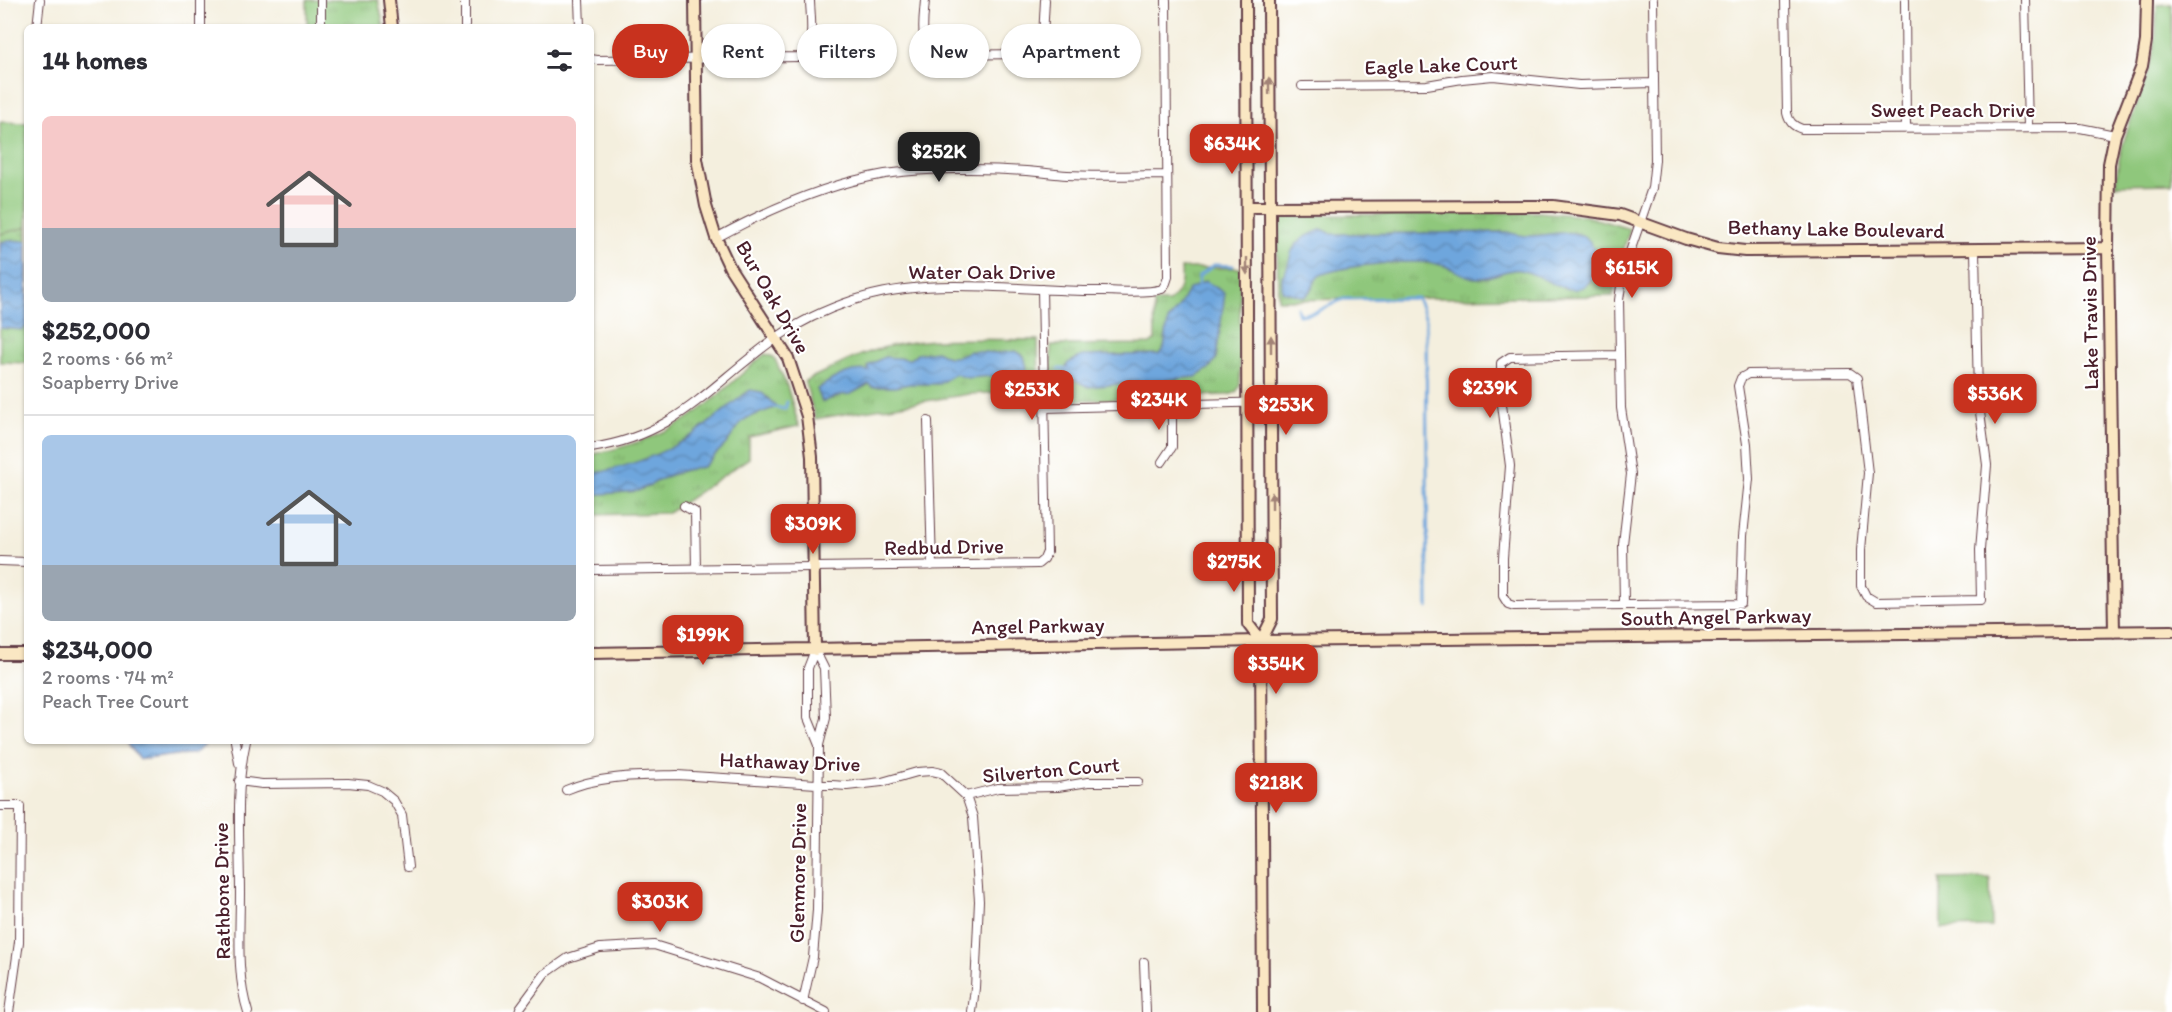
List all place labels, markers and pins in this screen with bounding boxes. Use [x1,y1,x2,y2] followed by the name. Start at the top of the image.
[1190,124,1274,175] pin: $634K
[897,132,981,183] pin: $252K
[1590,248,1674,299] pin: $615K
[1448,368,1532,419] pin: $239K
[990,370,1074,421] pin: $253K
[1953,374,2037,425] pin: $536K
[1117,380,1201,431] pin: $234K
[1244,385,1328,436] pin: $253K
[771,504,855,555] pin: $309K
[1192,542,1276,593] pin: $275K
[661,615,745,666] pin: $199K
[1234,644,1318,695] pin: $354K
[1234,763,1318,814] pin: $218K
[618,882,702,933] pin: $303K

